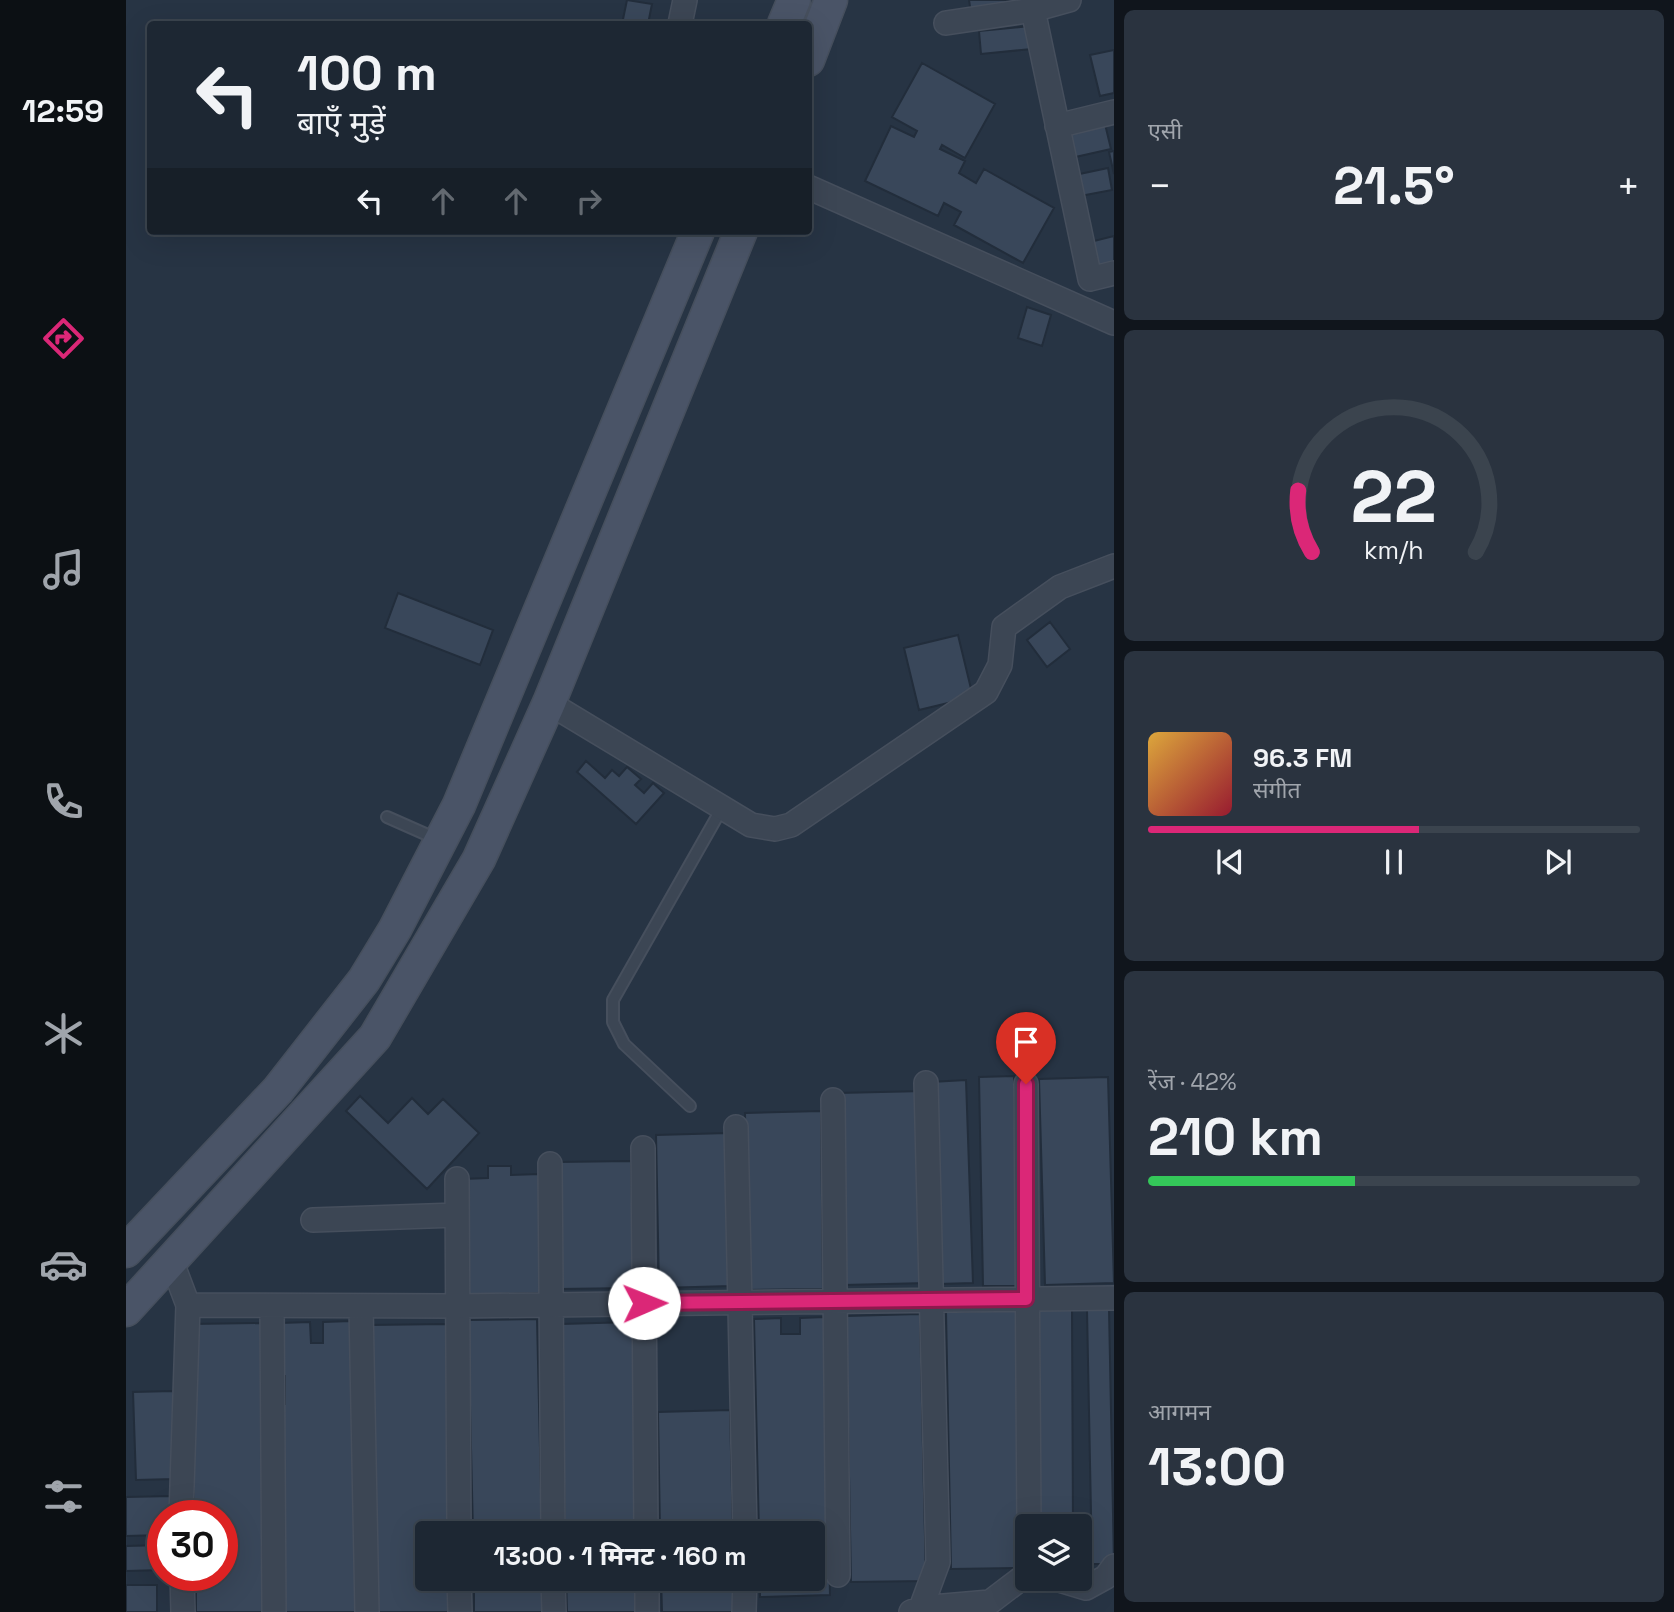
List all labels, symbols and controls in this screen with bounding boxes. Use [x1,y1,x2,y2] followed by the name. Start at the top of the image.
[297,42,437,104] text: 100 m
[182,49,273,140] icon: left
[22,91,104,131] text: 12:59
[297,103,386,143] text: बाएँ मुड़ें
[1148,116,1182,146] text: एसी
[1333,153,1455,219] text: 21.5°
[1148,162,1172,210] text: −
[1616,162,1640,210] text: +
[351,182,389,220] icon: left
[424,182,462,220] icon: ahead
[497,182,535,220] icon: ahead
[570,182,608,220] icon: right
[39,314,88,363] icon: directions
[1351,450,1437,543] text: 22
[1364,533,1424,565] text: km/h
[39,545,88,594] icon: music
[1253,741,1352,775] text: 96.3 FM
[1253,775,1301,805] text: संगीत
[39,777,88,826] icon: phone
[1211,843,1249,881] icon: previous
[1375,843,1413,881] icon: pause
[1539,843,1577,881] icon: next
[39,1009,88,1058] icon: climate
[996,1012,1056,1084] pin
[1007,1023,1045,1061] icon: arrive
[1148,1067,1237,1097] text: रेंज · 42%
[1148,1104,1323,1170] text: 210 km
[39,1240,88,1289] icon: car
[607,1266,681,1340] position arrow
[1148,1397,1211,1427] text: आगमन
[1148,1434,1286,1500] text: 13:00
[39,1472,88,1521] icon: filters
[147,1500,238,1591] speed limit sign: 30
[1015,1514,1092,1591] map controls
[1015,1514,1092,1591] button: layers
[493,1539,747,1573] text: 13:00 · 1 मिनट · 160 m

